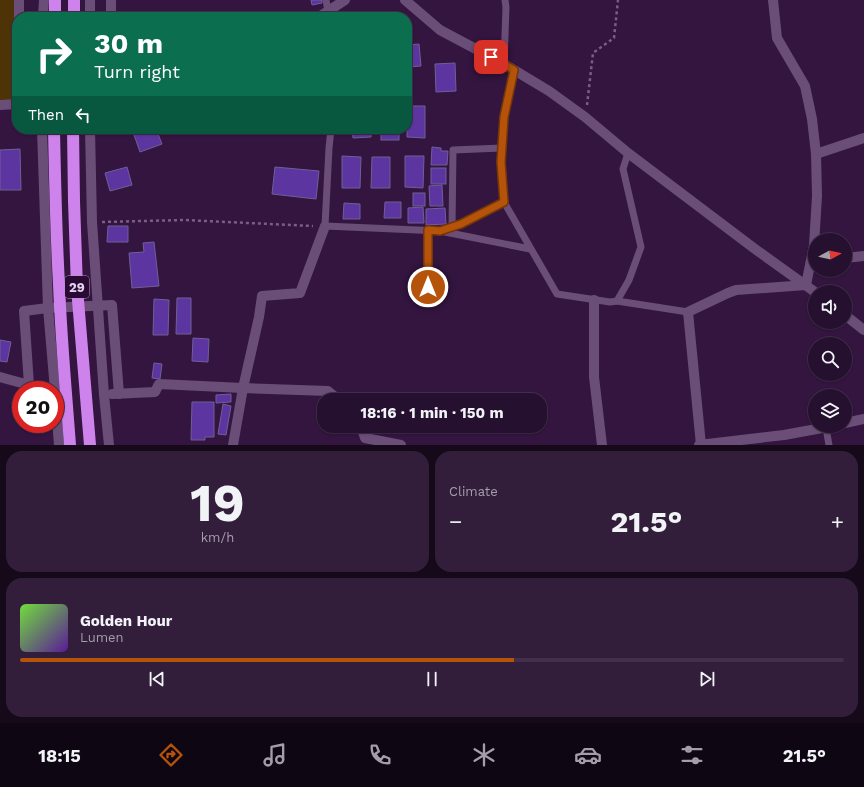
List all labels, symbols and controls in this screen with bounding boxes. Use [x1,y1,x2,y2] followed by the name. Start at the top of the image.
[94,27,163,60] text: 30 m
[28,28,80,80] icon: right
[474,40,508,74] pin
[480,46,502,68] icon: arrive
[94,61,180,82] text: Turn right
[72,104,94,126] icon: left
[28,106,64,124] text: Then
[808,233,852,277] north arrow
[808,233,852,433] map controls
[407,266,449,308] position arrow
[65,276,89,298] road number: 29
[808,285,852,329] button: sound
[808,337,852,381] button: search
[12,381,64,433] speed limit sign: 20
[808,389,852,433] button: layers
[360,404,504,422] text: 18:16 · 1 min · 150 m
[190,473,245,534] text: 19
[449,484,498,499] text: Climate
[611,504,682,539] text: 21.5°
[449,509,462,534] text: −
[831,509,844,534] text: +
[201,530,234,545] text: km/h
[80,612,172,630] text: Golden Hour
[80,630,124,645] text: Lumen
[146,668,168,690] icon: previous
[421,668,443,690] icon: pause
[696,668,718,690] icon: next
[157,741,185,769] icon: directions
[261,741,289,769] icon: music
[366,741,394,769] icon: phone
[470,741,498,769] icon: climate
[574,741,602,769] icon: car
[678,741,706,769] icon: filters
[38,745,81,766] text: 18:15
[783,745,826,766] text: 21.5°

